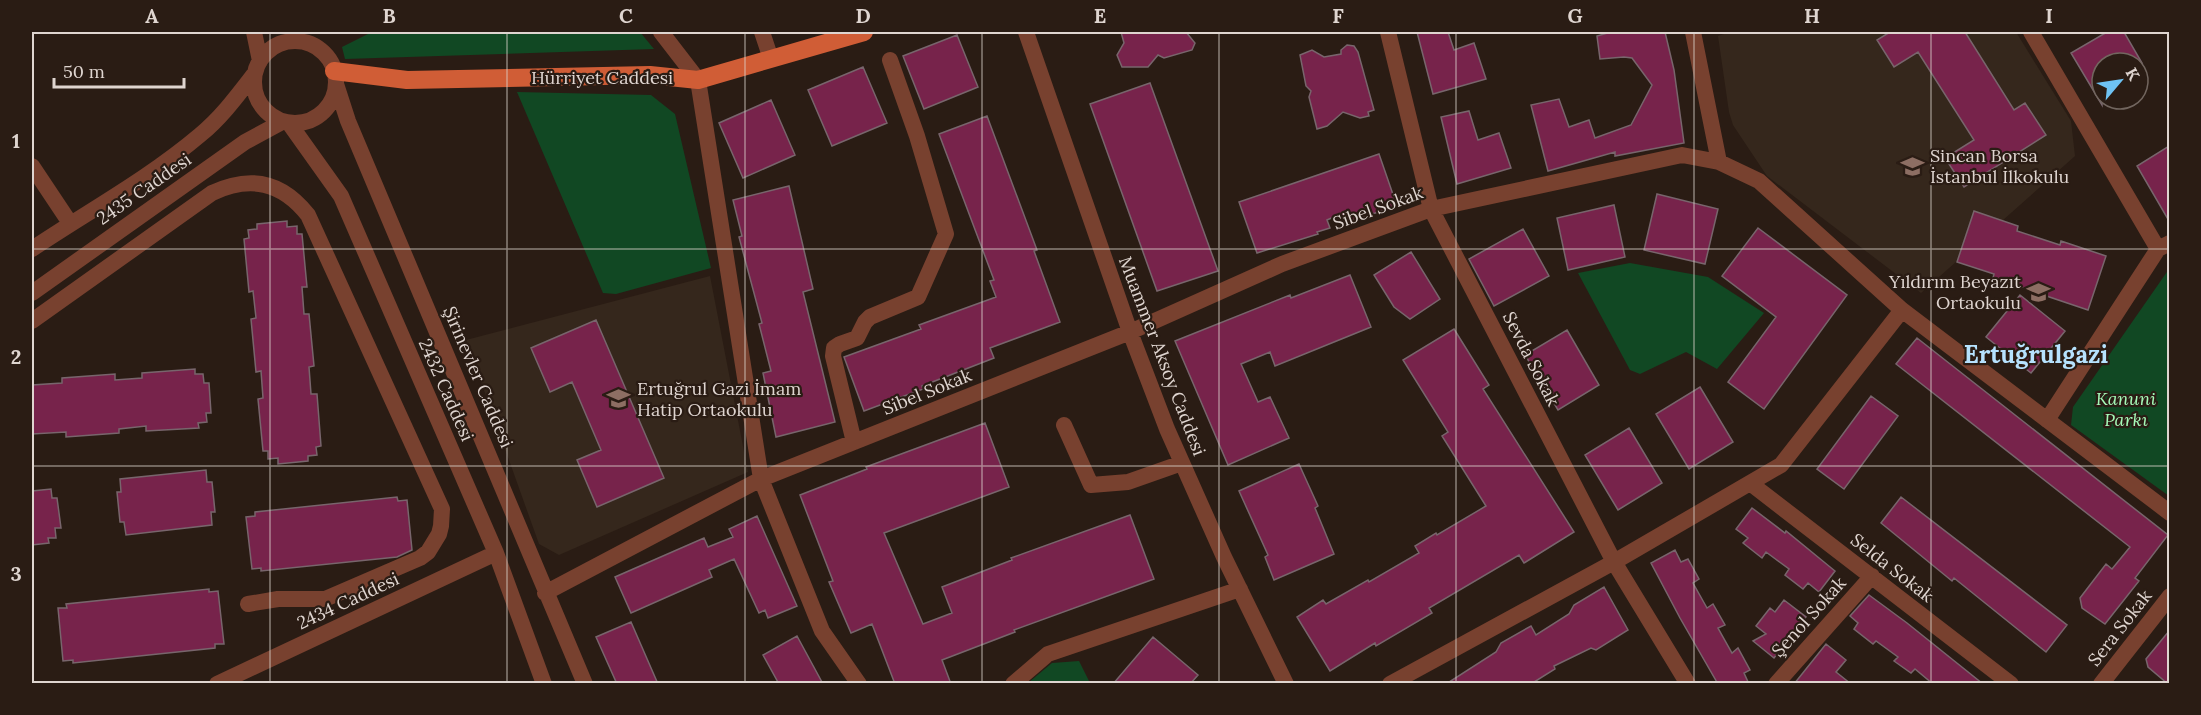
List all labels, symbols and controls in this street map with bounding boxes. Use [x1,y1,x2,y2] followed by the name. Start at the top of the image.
[145,3,159,28] text: A
[382,3,396,28] text: B
[619,3,633,28] text: C
[855,3,871,28] text: D
[1094,3,1106,28] text: E
[1332,3,1344,28] text: F
[1567,3,1583,28] text: G
[1804,3,1820,28] text: H
[2045,3,2053,28] text: I
[54,51,184,89] scale bar
[2090,51,2150,111] north arrow
[63,60,105,83] text: 50 m
[2122,64,2145,84] text: K
[531,66,673,89] street label: Hürriyet Caddesi
[12,128,20,153] text: 1
[1930,144,2070,188] place label: Sincan Borsa İstanbul İlkokulu
[92,148,195,230] street label: 2435 Caddesi
[1899,153,1925,179] school or university icon: Sincan Borsa İstanbul İlkokulu
[1330,180,1426,234] street label: Sibel Sokak
[1114,253,1211,459] street label: Muammer Aksoy Caddesi
[1888,270,2021,314] place label: Yıldırım Beyazıt Ortaokulu
[2026,279,2052,305] school or university icon: Yıldırım Beyazıt Ortaokulu
[438,303,519,451] street label: Şirinevler Caddesi
[1498,308,1565,410] street label: Sevda Sokak
[414,335,479,445] street label: 2432 Caddesi
[1964,339,2108,370] district label: Ertuğrulgazi
[11,344,21,369] text: 2
[879,363,975,420] street label: Sibel Sokak
[637,377,801,421] place label: Ertuğrul Gazi İmam Hatip Ortaokulu
[606,386,632,412] school or university icon: Ertuğrul Gazi İmam Hatip Ortaokulu
[2096,387,2156,431] park label: Kanuni Parkı
[1846,528,1939,607] street label: Selda Sokak
[10,561,22,586] text: 3
[293,567,403,634] street label: 2434 Caddesi
[1766,571,1851,662] street label: Şenol Sokak
[2083,584,2157,671] street label: Sera Sokak

